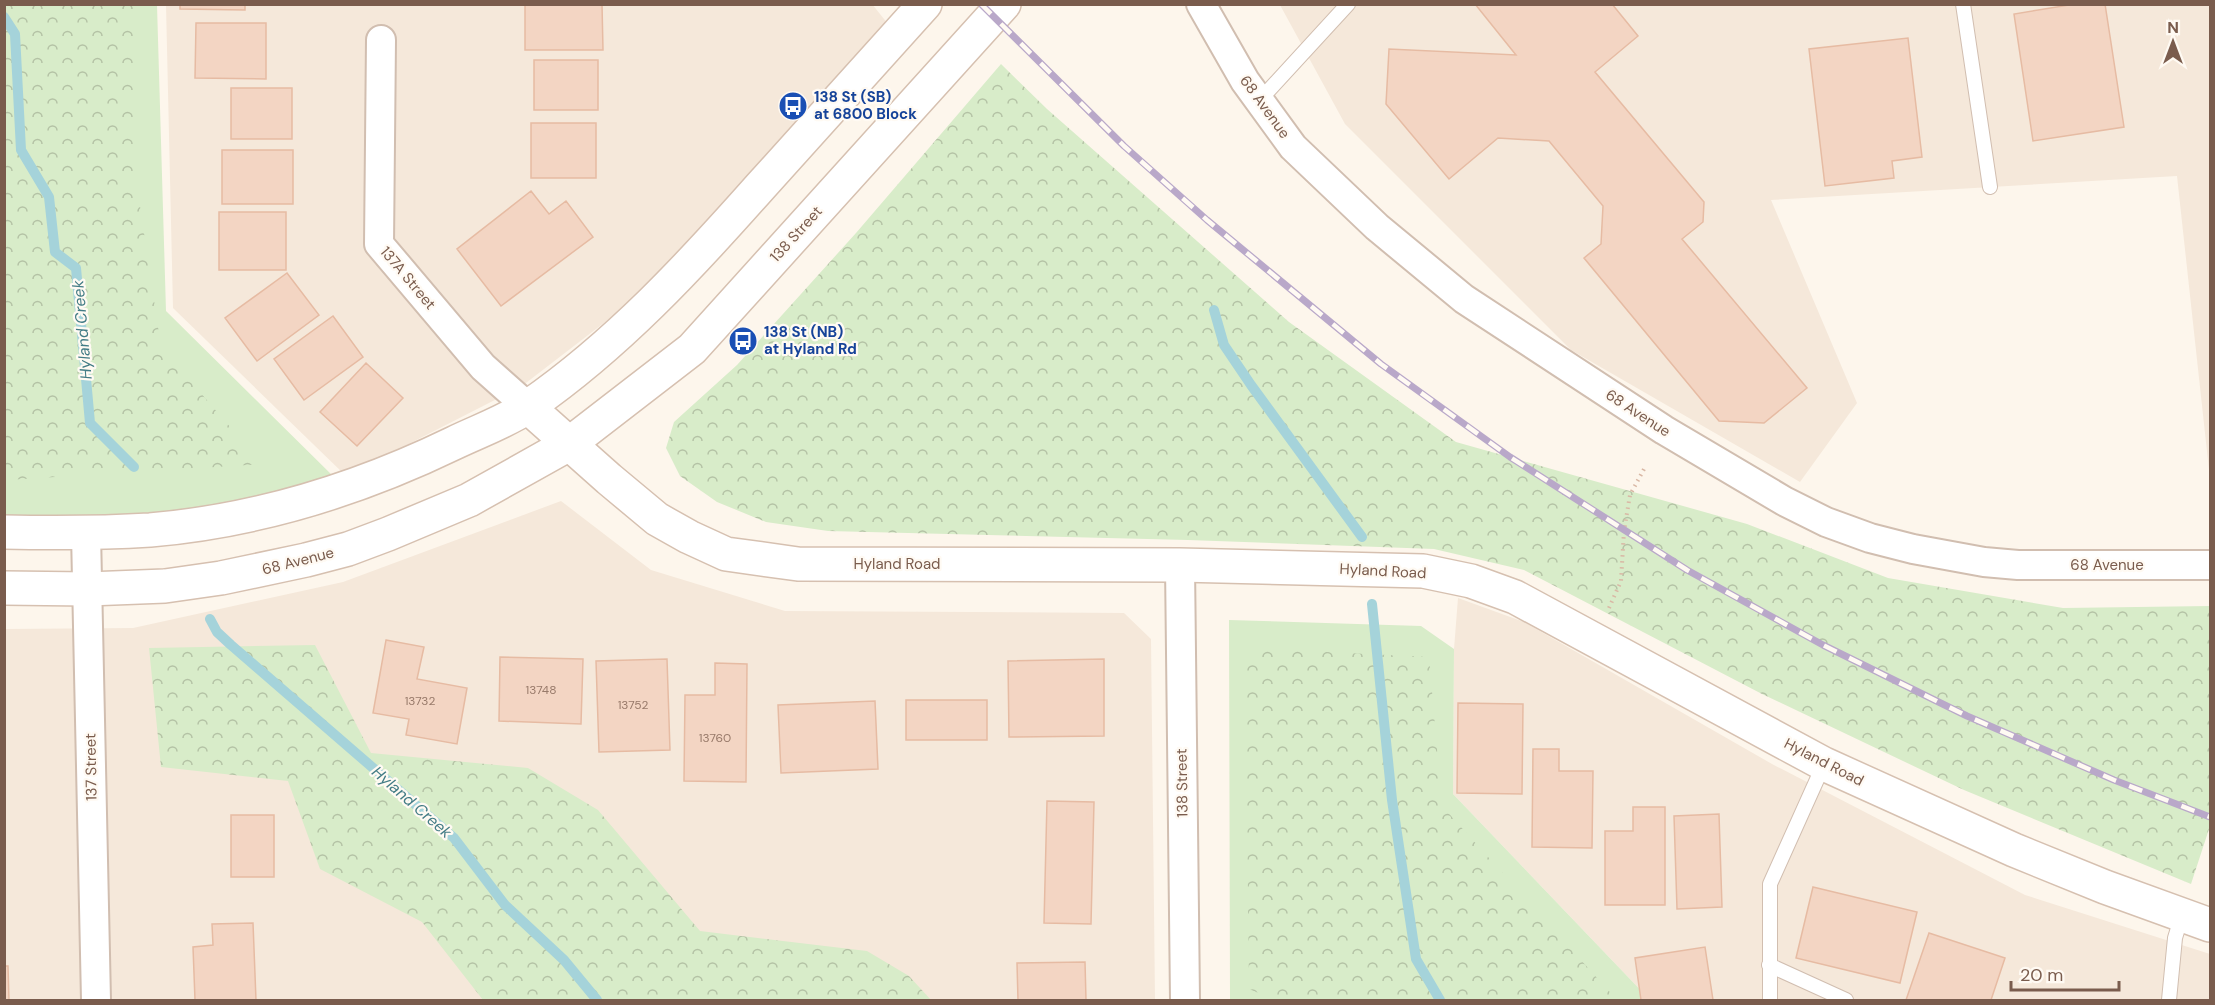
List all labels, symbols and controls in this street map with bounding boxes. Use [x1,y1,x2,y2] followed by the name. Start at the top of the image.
[2143,12,2203,72] north arrow
[2167,17,2179,38] text: N
[1235,71,1295,143] street label: 68 Avenue
[814,87,917,124] place label: 138 St (SB) at 6800 Block
[777,90,809,122] bus stop icon: 138 St (SB) at 6800 Block
[765,202,827,266] street label: 138 Street
[376,242,440,314] street label: 137A Street
[67,279,97,380] water label: Hyland Creek
[764,322,857,359] place label: 138 St (NB) at Hyland Rd
[727,325,759,357] bus stop icon: 138 St (NB) at Hyland Rd
[1602,385,1674,441] street label: 68 Avenue
[260,542,336,580] street label: 68 Avenue
[854,554,941,574] street label: Hyland Road
[2070,555,2144,575] street label: 68 Avenue
[1339,559,1427,583] street label: Hyland Road
[526,682,556,698] house number: 13748
[405,693,435,709] house number: 13732
[618,697,648,713] house number: 13752
[699,730,731,746] house number: 13760
[80,733,102,801] street label: 137 Street
[1781,733,1867,791] street label: Hyland Road
[1171,748,1193,818] street label: 138 Street
[368,761,457,843] water label: Hyland Creek
[2011,954,2119,992] scale bar
[2020,963,2063,987] text: 20 m

